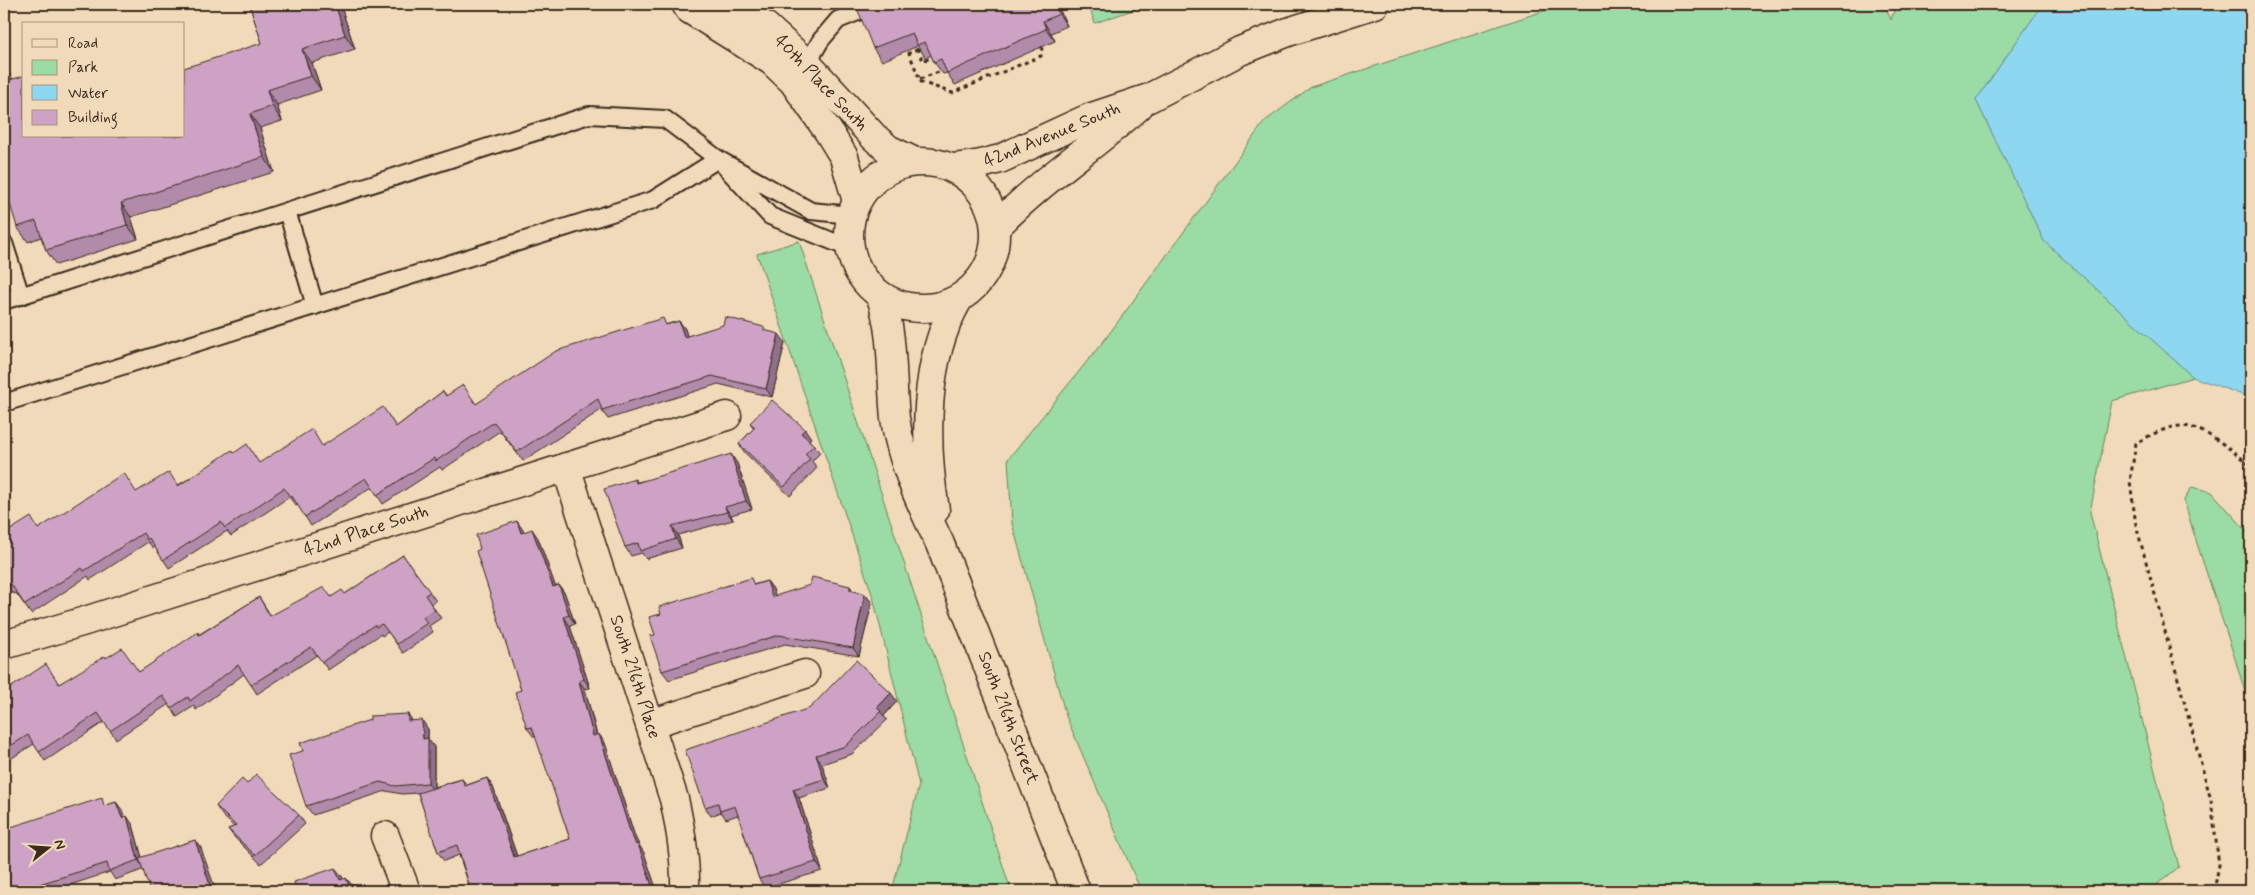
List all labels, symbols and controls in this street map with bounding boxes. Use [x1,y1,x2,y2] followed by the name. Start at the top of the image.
[22,22,185,138] legend
[769,30,873,136] street label: 40th Place South
[68,34,98,54] text: Road
[68,58,98,78] text: Park
[68,84,108,104] text: Water
[980,97,1124,173] street label: 42nd Avenue South
[68,108,118,129] text: Building
[300,499,432,563] street label: 42nd Place South
[604,612,666,742] street label: South 216th Place
[972,648,1045,788] street label: South 216th Street
[22,822,72,872] north arrow
[50,837,69,852] text: N

